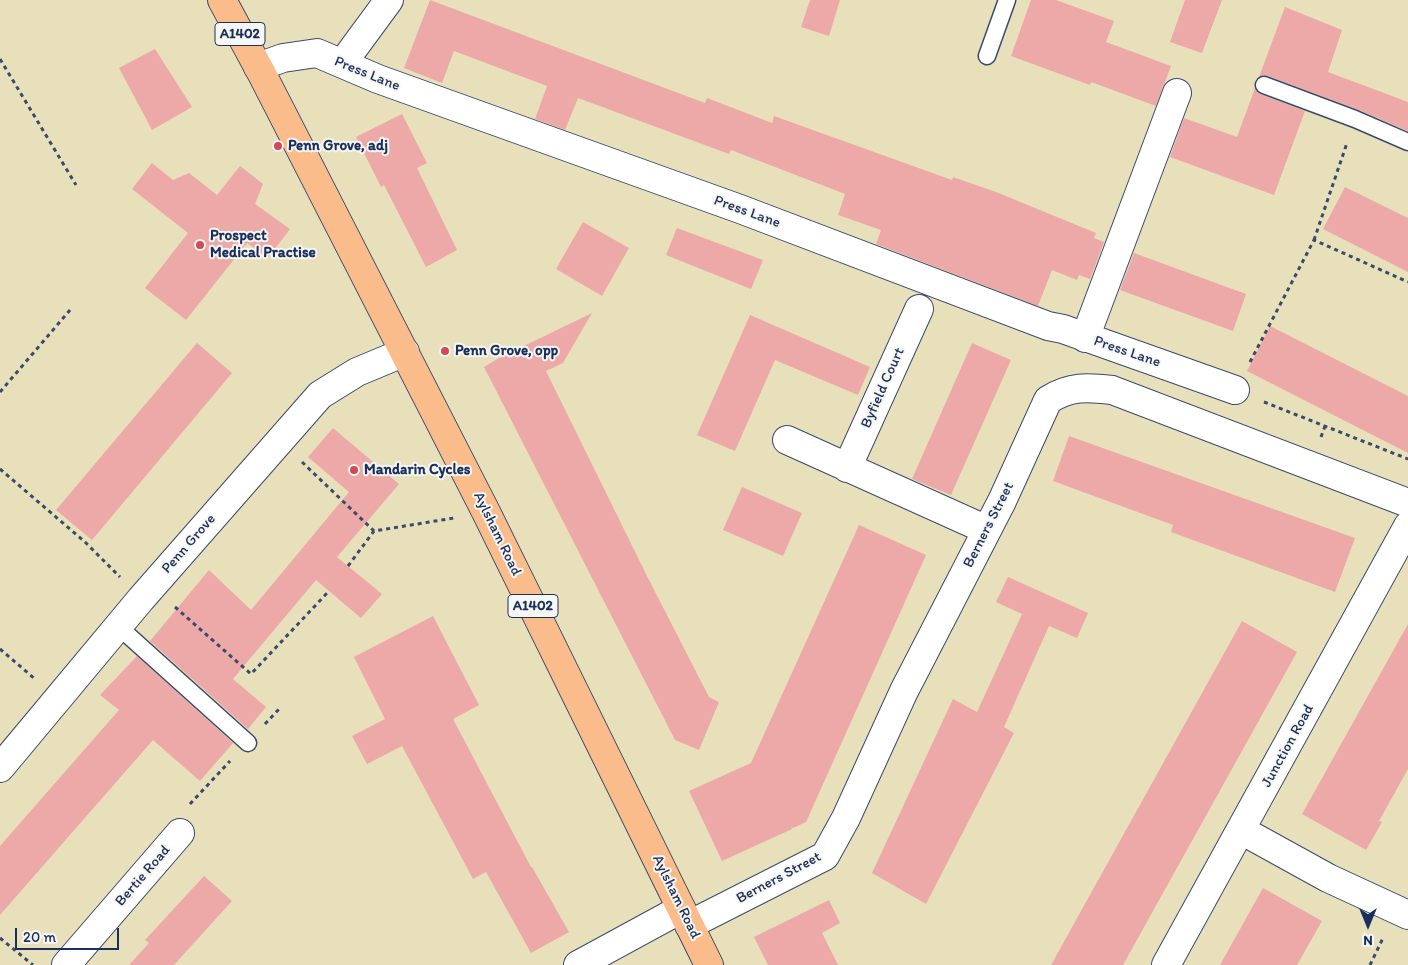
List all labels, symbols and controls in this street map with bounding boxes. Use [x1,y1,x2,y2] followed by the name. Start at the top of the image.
[215,22,265,46] road number: A1402
[331,53,403,95] street label: Press Lane
[288,137,388,155] place label: Penn Grove, adj
[272,140,284,152] marker: Penn Grove, adj
[711,192,783,232] street label: Press Lane
[210,227,316,262] place label: Prospect Medical Practise
[194,239,206,251] marker: Prospect Medical Practise
[1091,332,1163,372] street label: Press Lane
[455,342,558,360] place label: Penn Grove, opp
[439,345,451,357] marker: Penn Grove, opp
[857,345,909,431] street label: Byfield Court
[364,461,471,479] place label: Mandarin Cycles
[348,464,360,476] marker: Mandarin Cycles
[960,479,1018,571] street label: Berners Street
[469,489,525,579] street label: Aylsham Road
[158,510,220,578] street label: Penn Grove
[508,594,558,618] road number: A1402
[1258,701,1318,791] street label: Junction Road
[112,842,174,910] street label: Bertie Road
[733,848,825,908] street label: Berners Street
[648,852,704,942] street label: Aylsham Road
[1343,900,1393,950] north arrow
[18,918,121,950] scale bar
[23,928,56,946] text: 20 m
[1363,932,1373,949] text: N

